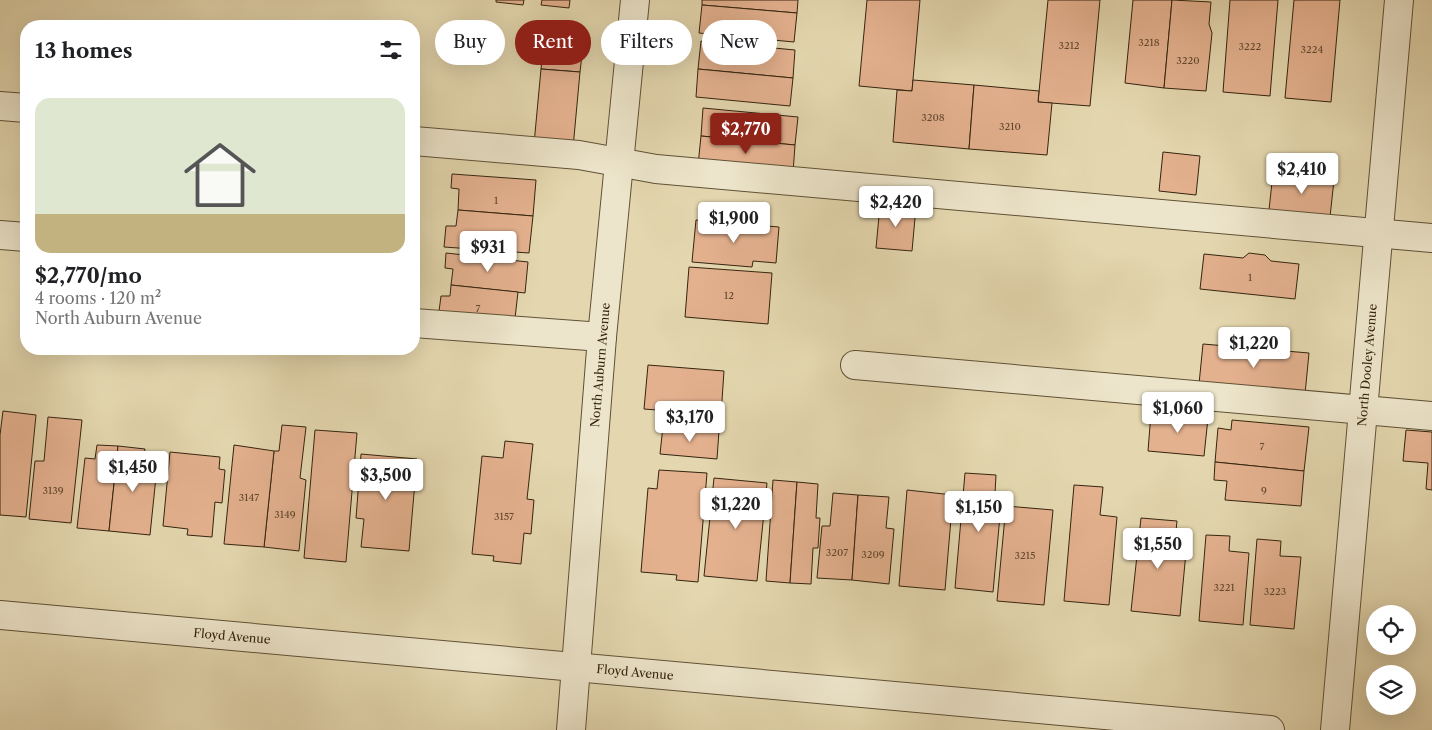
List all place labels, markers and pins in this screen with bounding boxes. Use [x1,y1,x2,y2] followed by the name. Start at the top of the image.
[705,112,787,155] pin: $2,770
[1261,152,1343,195] pin: $2,410
[855,186,937,228] pin: $2,420
[693,202,775,244] pin: $1,900
[458,230,518,273] pin: $931
[1213,326,1295,369] pin: $1,220
[1137,392,1219,434] pin: $1,060
[649,400,731,443] pin: $3,170
[92,450,174,493] pin: $1,450
[345,458,427,501] pin: $3,500
[695,488,777,530] pin: $1,220
[938,490,1020,533] pin: $1,150
[1117,528,1199,570] pin: $1,550

